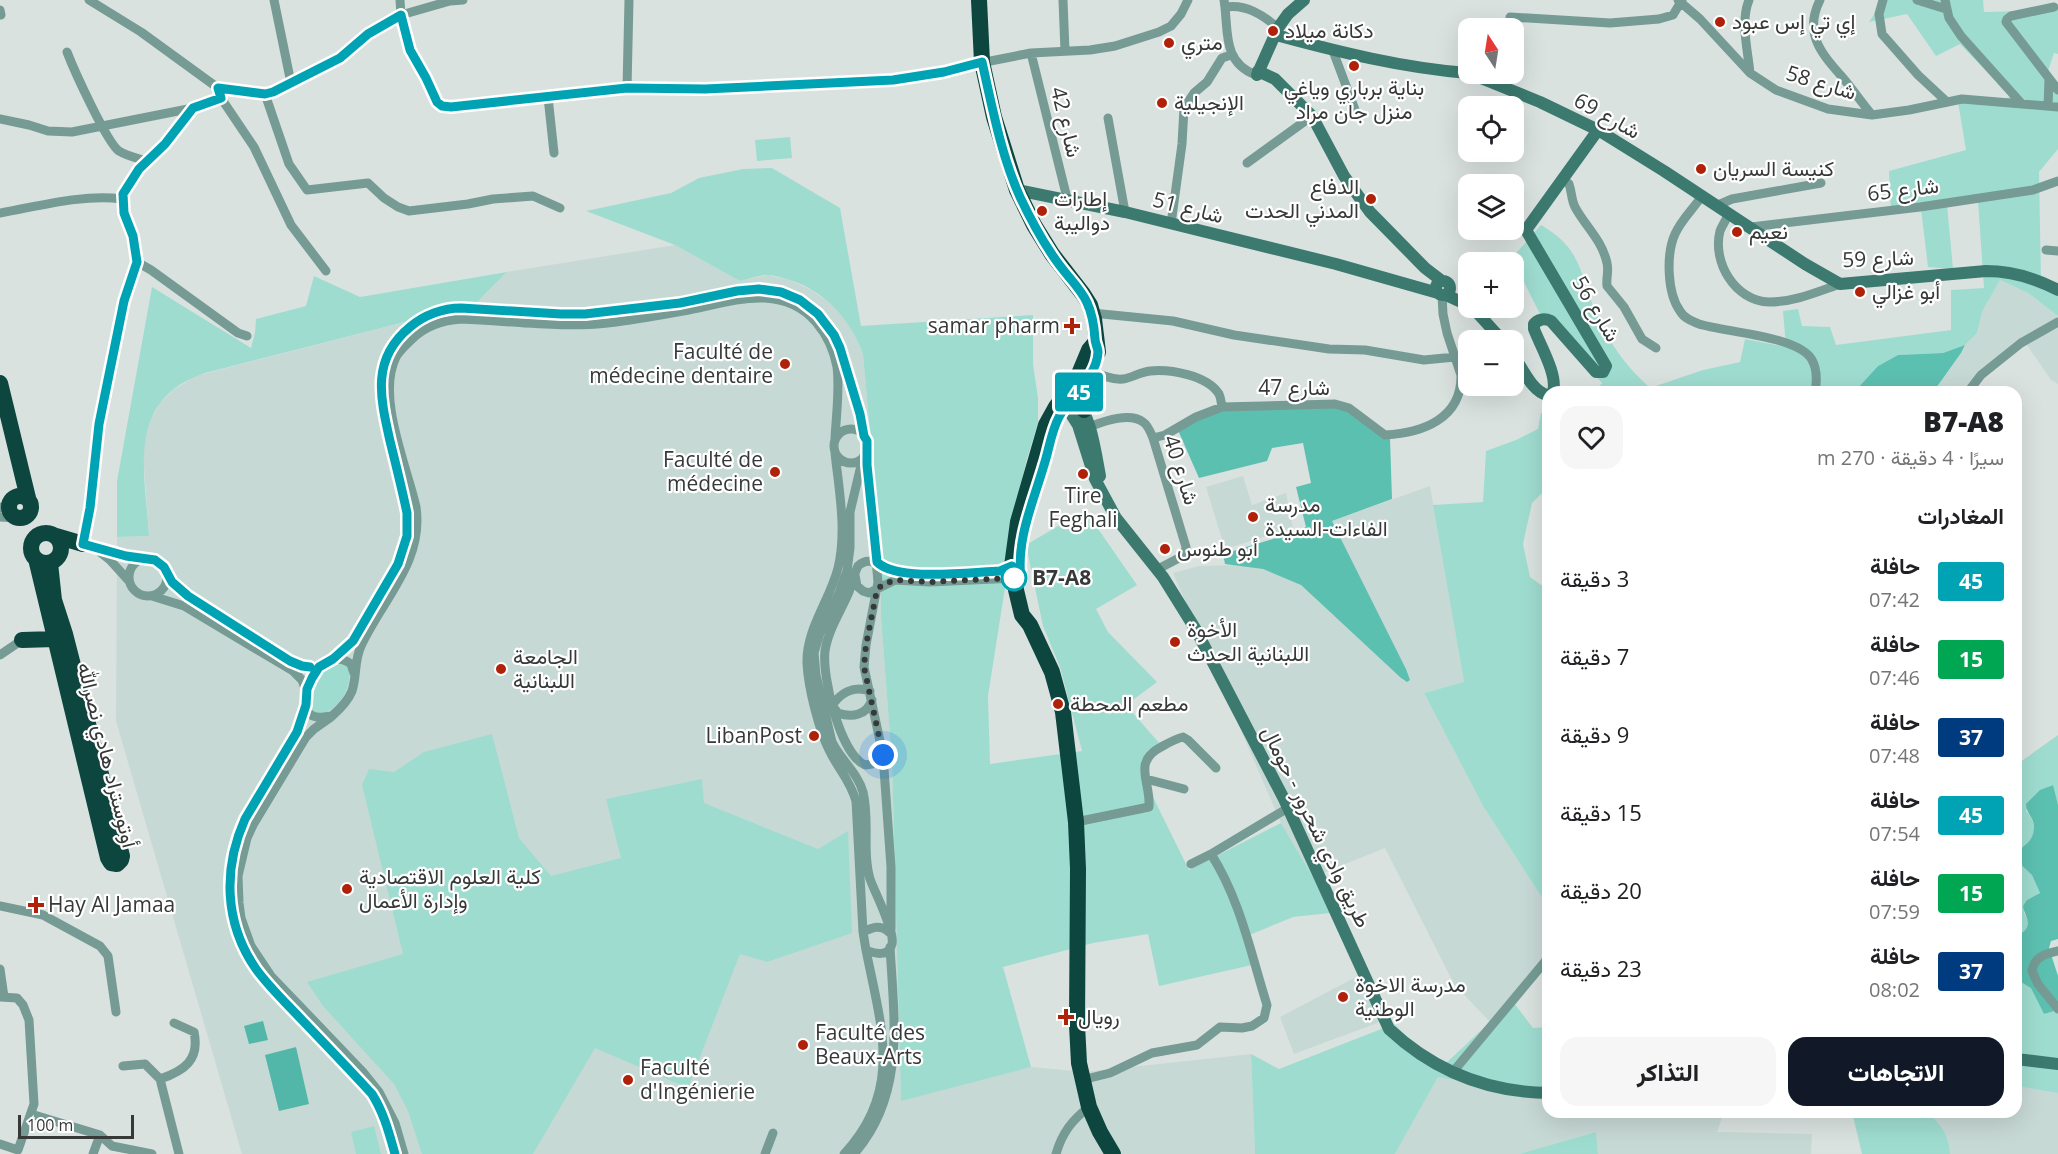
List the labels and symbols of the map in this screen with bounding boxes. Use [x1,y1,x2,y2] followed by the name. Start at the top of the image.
[1732,7,1856,39] place label: إي تي إس عبود
[1713,15,1727,29] marker: إي تي إس عبود
[1285,16,1373,44] place label: دكانة ميلاد
[1458,18,1524,84] north arrow
[1266,24,1280,38] marker: دكانة ميلاد
[1181,28,1223,60] place label: متري
[1162,36,1176,50] marker: متري
[1783,58,1860,107] street label: شارع 58
[1347,59,1361,73] marker: بناية برباري وياغي منزل جان مراد
[1284,73,1424,125] place label: بناية برباري وياغي منزل جان مراد
[1044,84,1089,160] street label: شارع 42
[1569,85,1646,146] street label: شارع 69
[1174,88,1244,117] place label: الإنجيلية
[1155,96,1169,110] marker: الإنجيلية
[1713,154,1834,182] place label: كنيسة السريان
[1694,162,1708,176] marker: كنيسة السريان
[1866,171,1940,208] street label: شارع 65
[1245,172,1359,228] place label: الدفاع المدني الحدت
[1054,184,1110,236] place label: إطارات دواليبة
[1150,185,1226,230] street label: شارع 51
[1364,192,1378,206] marker: الدفاع المدني الحدت
[1035,204,1049,218] marker: إطارات دواليبة
[1749,217,1788,246] place label: نعيم
[1730,225,1744,239] marker: نعيم
[1842,243,1914,274] street label: شارع 59
[1566,271,1627,347] street label: شارع 56
[1872,277,1940,309] place label: أبو غزالي
[1853,285,1867,299] marker: أبو غزالي
[928,311,1060,339] place label: samar pharm
[1065,319,1079,333] marker: samar pharm
[589,337,773,389] place label: Faculté de médecine dentaire
[778,357,792,371] marker: Faculté de médecine dentaire
[1052,372,1106,412] line badge: 45
[1258,373,1330,402] street label: شارع 47
[1157,431,1206,508] street label: شارع 40
[663,445,763,497] place label: Faculté de médecine
[768,465,782,479] marker: Faculté de médecine
[1076,467,1090,481] marker: Tire Feghali
[1048,481,1118,533] place label: Tire Feghali
[1265,490,1388,542] place label: مدرسة الفاءات-السيدة
[1246,510,1260,524] marker: مدرسة الفاءات-السيدة
[1177,534,1258,562] place label: أبو طنوس
[1158,542,1172,556] marker: أبو طنوس
[1032,563,1091,591] place label: B7-A8
[1001,565,1027,591] marker: B7-A8
[1187,615,1309,667] place label: الأخوة اللبنانية الحدث
[1168,635,1182,649] marker: الأخوة اللبنانية الحدث
[513,642,578,694] place label: الجامعة اللبنانية
[68,659,145,851] street label: أوتوستراد هادي نصرالله
[494,662,508,676] marker: الجامعة اللبنانية
[1070,689,1188,718] place label: مطعم المحطة
[1051,697,1065,711] marker: مطعم المحطة
[706,721,802,749] place label: LibanPost
[1252,721,1378,934] street label: طريق وادي شحرور - حومال
[807,729,821,743] marker: LibanPost
[868,740,898,770] your location
[359,862,541,915] place label: كلية العلوم الاقتصادية وإدارة الأعمال
[340,882,354,896] marker: كلية العلوم الاقتصادية وإدارة الأعمال
[48,890,175,918] place label: Hay Al Jamaa
[29,898,43,912] marker: Hay Al Jamaa
[1355,970,1466,1022] place label: مدرسة الاخوة الوطنية
[1336,990,1350,1004] marker: مدرسة الاخوة الوطنية
[1078,1002,1120,1030] place label: رويال
[1059,1010,1073,1024] marker: رويال
[815,1018,925,1070] place label: Faculté des Beaux-Arts
[796,1038,810,1052] marker: Faculté des Beaux-Arts
[640,1053,755,1105] place label: Faculté d'Ingénierie
[621,1073,635,1087] marker: Faculté d'Ingénierie
[18,1112,134,1140] scale bar

